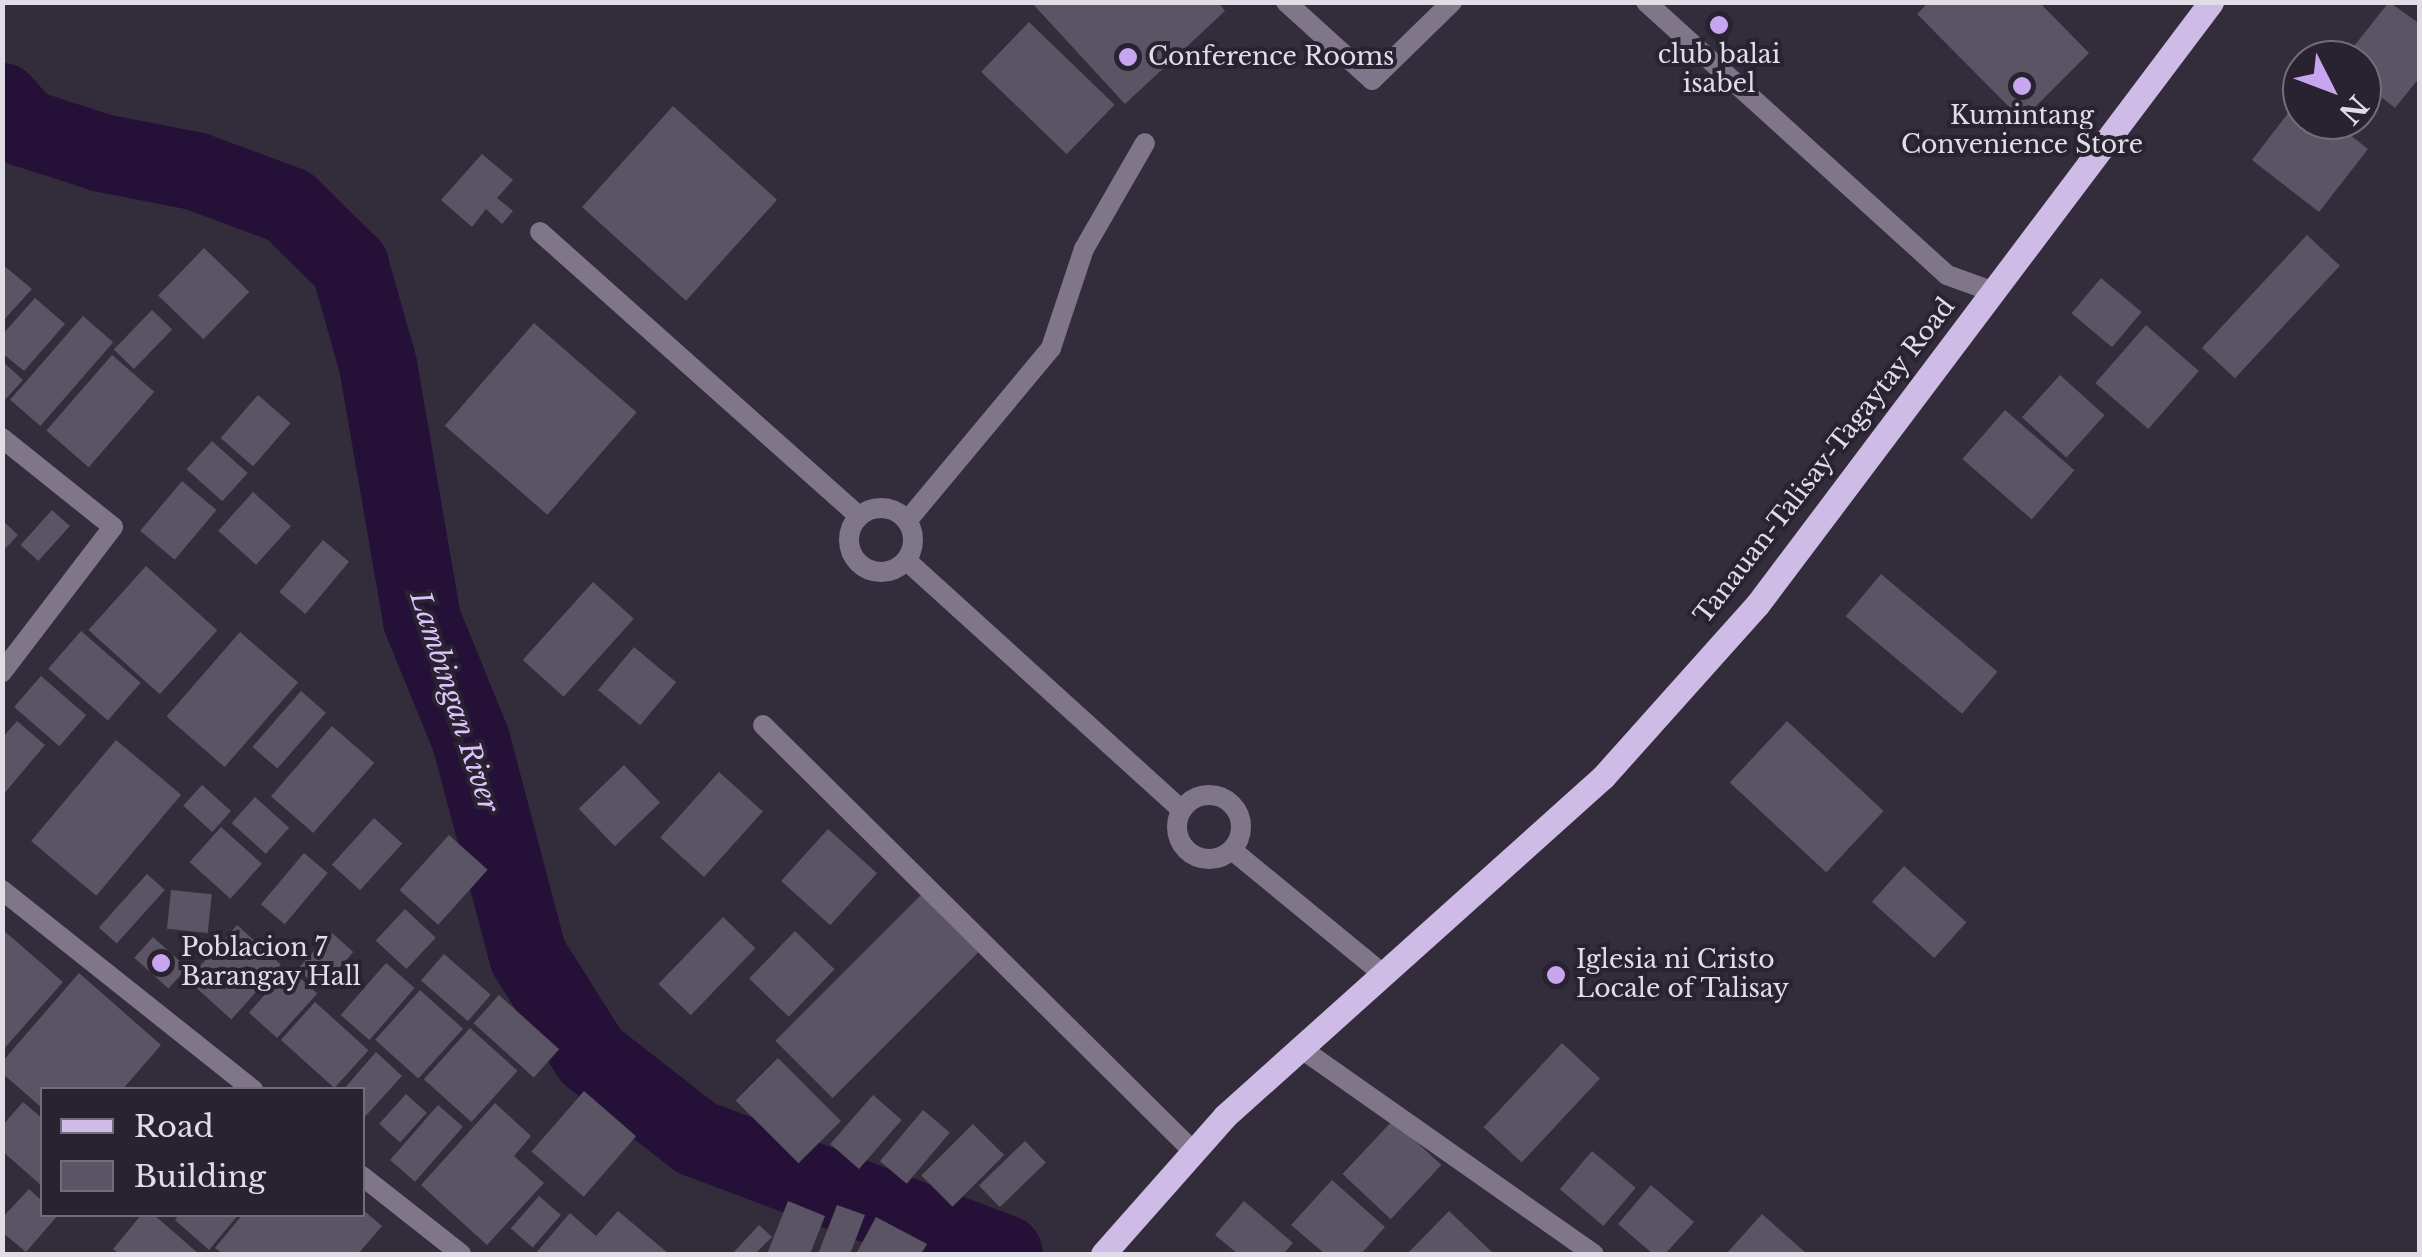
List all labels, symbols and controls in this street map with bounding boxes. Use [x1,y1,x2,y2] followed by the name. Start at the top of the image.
[1708,14,1730,36] marker: club balai isabel
[2282,40,2382,140] north arrow
[1658,41,1780,100] place label: club balai isabel
[1148,42,1394,72] place label: Conference Rooms
[1117,46,1139,68] marker: Conference Rooms
[2011,75,2033,97] marker: Kumintang Convenience Store
[2331,88,2375,131] text: N
[1901,102,2143,161] place label: Kumintang Convenience Store
[1688,292,1962,630] street label: Tanauan-Talisay-Tagaytay Road
[402,587,506,817] water label: Lambingan River
[181,934,362,993] place label: Poblacion 7 Barangay Hall
[1576,946,1790,1005] place label: Iglesia ni Cristo Locale of Talisay
[150,952,172,974] marker: Poblacion 7 Barangay Hall
[1545,964,1567,986] marker: Iglesia ni Cristo Locale of Talisay
[40,1087,365,1217] legend
[134,1108,214,1145] text: Road
[134,1158,266,1195] text: Building

